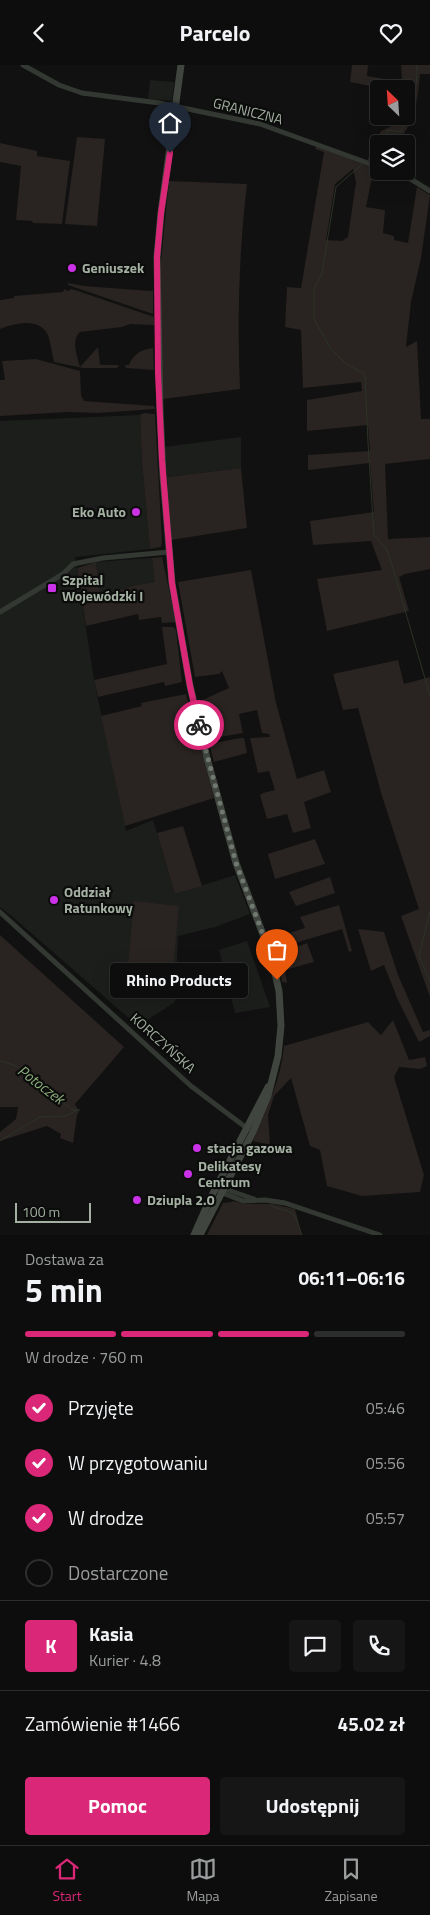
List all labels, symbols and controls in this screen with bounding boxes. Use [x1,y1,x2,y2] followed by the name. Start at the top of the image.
[180,16,250,50] text: Parcelo
[25,19,53,47] icon: back
[377,19,405,47] icon: heart
[370,80,415,125] north arrow
[370,80,415,180] map controls
[211,92,286,129] street label: GRANICZNA
[149,102,191,153] pin
[156,109,184,137] icon: home
[370,135,415,180] button: layers
[82,257,145,278] place label: Geniuszek
[66,262,78,274] marker: Geniuszek
[72,501,126,522] place label: Eko Auto
[130,506,142,518] marker: Eko Auto
[62,569,143,606] place label: Szpital Wojewódzki I
[46,582,58,594] marker: Szpital Wojewódzki I
[174,700,224,750] courier
[185,711,213,739] icon: bike
[64,881,133,918] place label: Oddział Ratunkowy
[48,894,60,906] marker: Oddział Ratunkowy
[256,929,298,980] pin
[263,936,291,964] icon: bag
[110,963,247,997] callout: Rhino Products
[126,968,232,992] text: Rhino Products
[126,1008,201,1078] street label: KORCZYŃSKA
[13,1059,71,1111] water label: Potoczek
[207,1137,292,1158] place label: stacja gazowa
[191,1142,203,1154] marker: stacja gazowa
[198,1155,262,1192] place label: Delikatesy Centrum
[182,1168,194,1180] marker: Delikatesy Centrum
[147,1189,215,1210] place label: Dziupla 2.0
[131,1194,143,1206] marker: Dziupla 2.0
[15,1200,91,1223] scale bar
[22,1201,60,1222] text: 100 m
[25,1247,104,1271] text: Dostawa za
[298,1263,405,1292] text: 06:11–06:16
[25,1266,103,1314] text: 5 min
[25,1345,143,1369] text: W drodze · 760 m
[68,1393,134,1422] text: Przyjęte
[25,1394,53,1422] icon: check
[366,1396,405,1420] text: 05:46
[68,1448,208,1477] text: W przygotowaniu
[25,1449,53,1477] icon: check
[366,1451,405,1475] text: 05:56
[68,1503,144,1532] text: W drodze
[25,1504,53,1532] icon: check
[366,1506,405,1530] text: 05:57
[68,1558,168,1587] text: Dostarczone
[89,1619,133,1648] text: Kasia
[289,1620,341,1672] button: chat
[353,1620,405,1672] button: phone
[45,1631,57,1660] text: K
[89,1648,161,1672] text: Kurier · 4.8
[25,1709,180,1738] text: Zamówienie #1466
[338,1709,405,1738] text: 45.02 zł
[25,1777,210,1835] button: Pomoc
[220,1777,405,1835] button: Udostępnij
[52,1855,82,1906] tab: Start
[186,1855,220,1906] tab: Mapa
[324,1855,378,1906] tab: Zapisane

